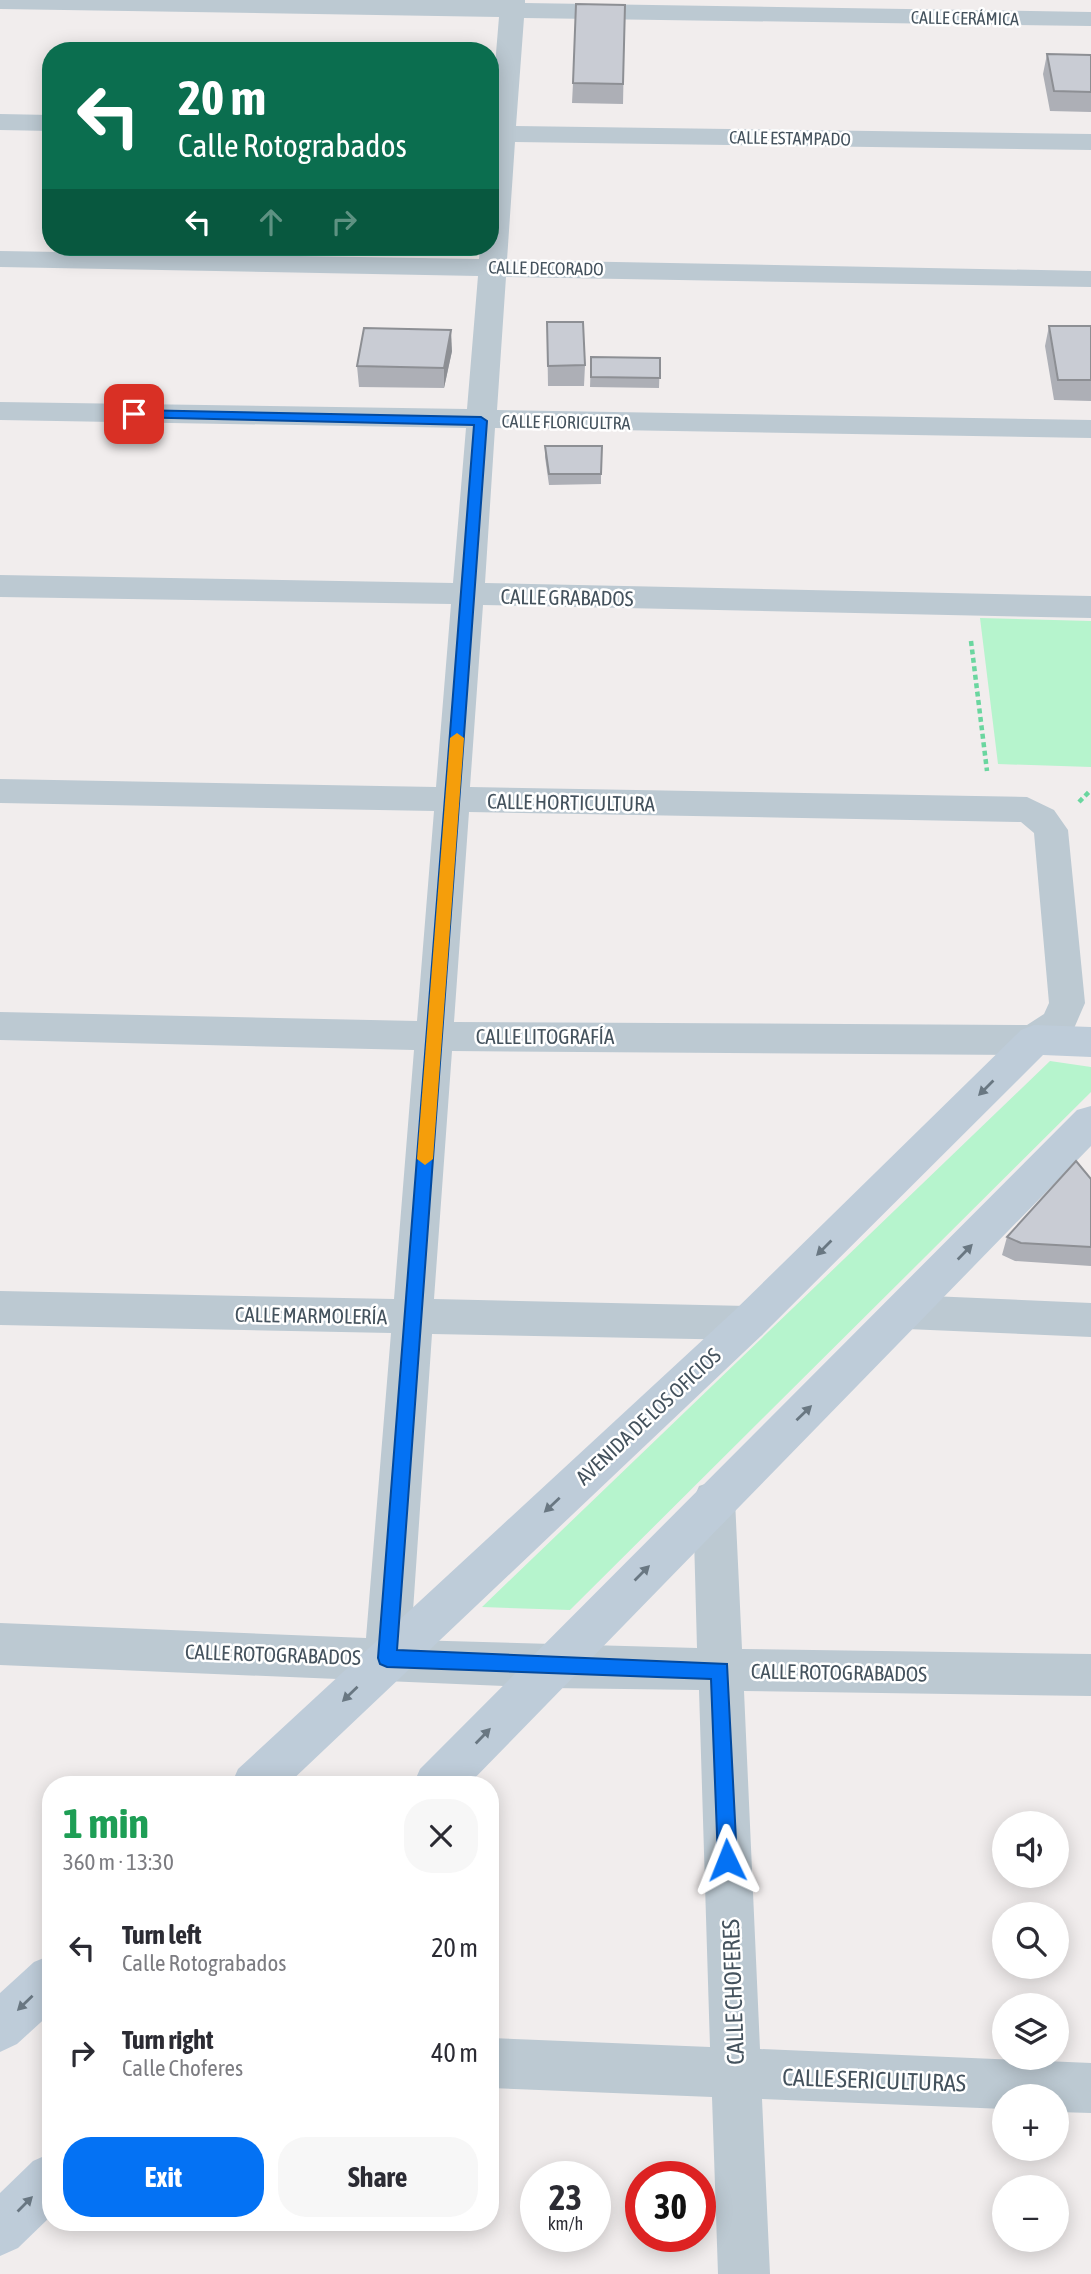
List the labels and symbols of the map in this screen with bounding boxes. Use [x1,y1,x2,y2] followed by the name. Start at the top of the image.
[911,7,1019,29] street label: CALLE CERÁMICA
[729,126,851,150] street label: CALLE ESTAMPADO
[488,256,604,280] street label: CALLE DECORADO
[104,384,164,444] pin
[501,410,631,434] street label: CALLE FLORICULTRA
[500,584,634,610] street label: CALLE GRABADOS
[487,789,656,815] street label: CALLE HORTICULTURA
[476,1024,615,1048] street label: CALLE LITOGRAFÍA
[977,1079,994,1096] one-way arrow
[816,1239,833,1255] one-way arrow
[956,1244,972,1261] one-way arrow
[235,1302,388,1328] street label: CALLE MARMOLERÍA
[571,1343,725,1489] street label: AVENIDA DE LOS OFICIOS
[795,1404,812,1421] one-way arrow
[543,1497,561,1513] one-way arrow
[634,1565,650,1581] one-way arrow
[185,1639,362,1669] street label: CALLE ROTOGRABADOS
[751,1658,927,1686] street label: CALLE ROTOGRABADOS
[342,1685,359,1701] one-way arrow
[475,1728,491,1745] one-way arrow
[690,1823,764,1897] position arrow
[717,1919,749,2065] street label: CALLE CHOFERES
[17,1995,34,2012] one-way arrow
[782,2063,966,2097] street label: CALLE SERICULTURAS
[625,2161,716,2252] speed limit sign: 30
[17,2196,34,2213] one-way arrow

